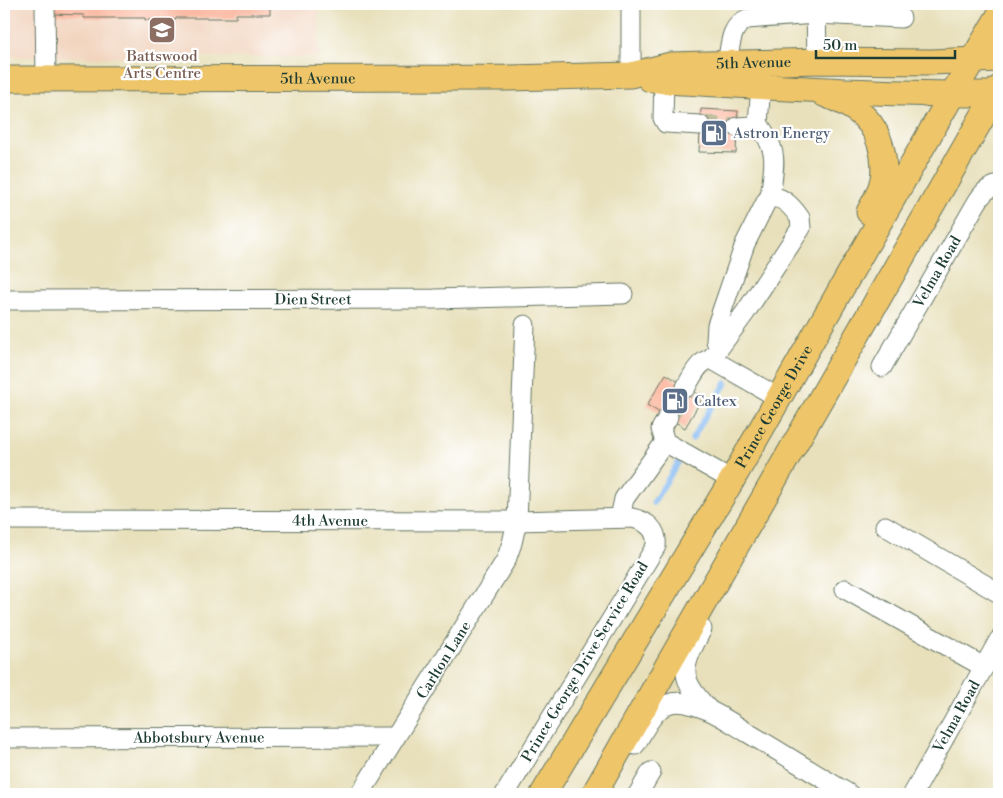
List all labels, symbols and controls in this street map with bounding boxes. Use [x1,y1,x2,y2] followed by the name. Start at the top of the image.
[147,15,177,45] school or university icon: Battswood Arts Centre
[816,28,954,60] scale bar
[823,36,857,55] text: 50 m
[122,47,201,83] place label: Battswood Arts Centre
[716,52,792,73] street label: 5th Avenue
[280,69,356,88] street label: 5th Avenue
[699,118,729,148] fuel station icon: Astron Energy
[732,124,831,143] place label: Astron Energy
[908,232,965,312] street label: Velma Road
[274,290,352,309] street label: Dien Street
[731,341,817,472] street label: Prince George Drive
[660,386,690,416] fuel station icon: Caltex
[694,392,737,411] place label: Caltex
[292,511,368,530] street label: 4th Avenue
[517,558,653,766] street label: Prince George Drive Service Road
[412,617,475,702] street label: Carlton Lane
[928,676,984,757] street label: Velma Road
[132,728,265,747] street label: Abbotsbury Avenue

